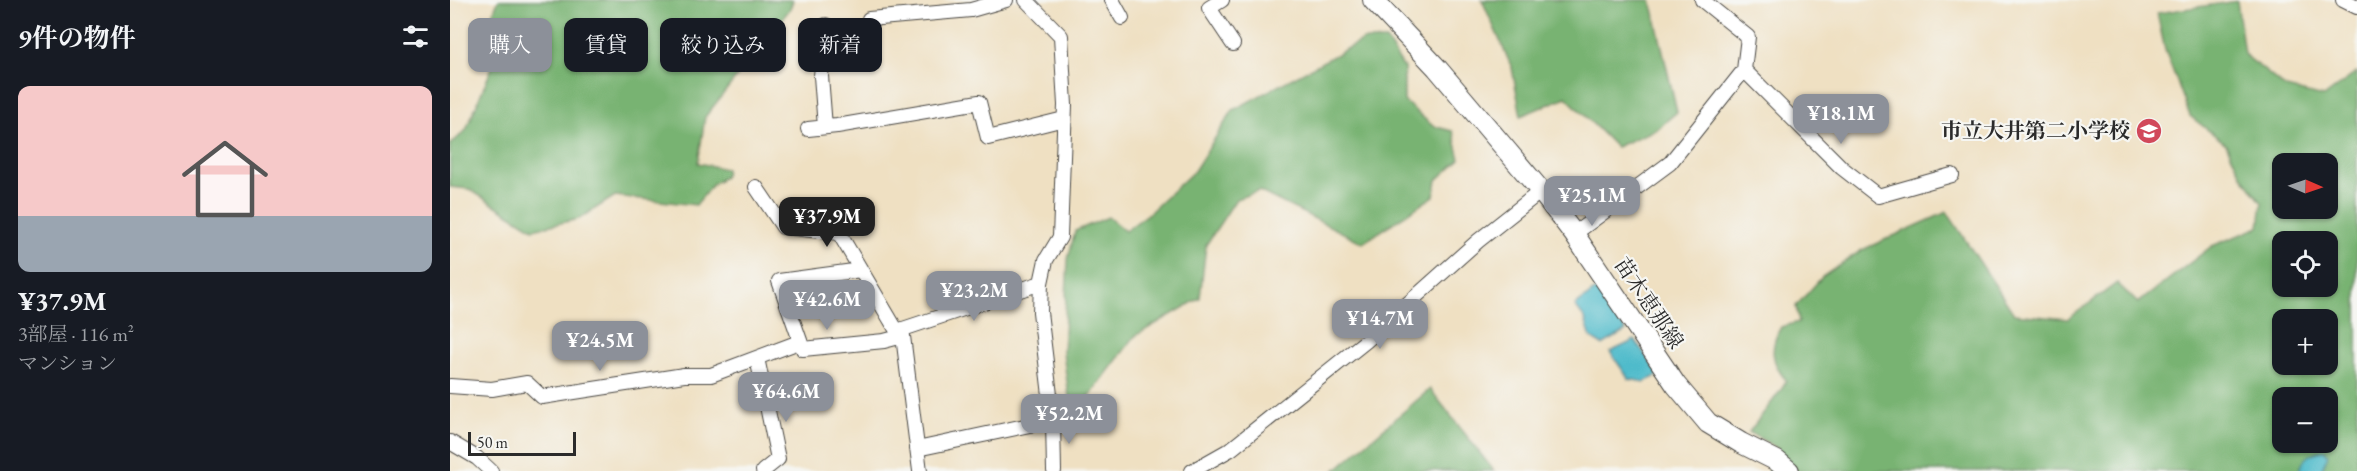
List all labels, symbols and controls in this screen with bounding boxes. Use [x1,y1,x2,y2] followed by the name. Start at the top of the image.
[468,18,552,72] chip: 購入
[564,18,648,72] chip: 賃貸
[660,18,786,72] chip: 絞り込み
[798,18,882,72] chip: 新着
[399,20,432,53] icon: filters
[18,21,136,55] text: 9件の物件
[1792,94,1890,145] pin: ¥18.1M
[1807,100,1875,126] text: ¥18.1M
[2134,116,2164,146] school or university icon: 市立大井第二小学校
[1941,117,2130,144] place label: 市立大井第二小学校
[171,125,279,233] icon: home
[2272,153,2338,219] north arrow
[2272,153,2338,453] map controls
[1543,176,1641,227] pin: ¥25.1M
[1558,182,1626,208] text: ¥25.1M
[778,197,876,248] pin: ¥37.9M
[793,203,861,229] text: ¥37.9M
[2272,231,2338,297] button: locate
[1609,252,1690,354] street label: 苗木恵那線
[925,271,1023,322] pin: ¥23.2M
[940,277,1008,303] text: ¥23.2M
[778,280,876,331] pin: ¥42.6M
[18,284,107,318] text: ¥37.9M
[793,286,861,312] text: ¥42.6M
[1331,299,1429,350] pin: ¥14.7M
[1346,305,1414,331] text: ¥14.7M
[2272,309,2338,375] button: +
[18,321,134,347] text: 3部屋 · 116 m²
[551,321,649,372] pin: ¥24.5M
[566,327,634,353] text: ¥24.5M
[18,350,117,376] text: マンション
[737,372,835,423] pin: ¥64.6M
[752,378,820,404] text: ¥64.6M
[2272,387,2338,453] button: −
[1020,394,1118,445] pin: ¥52.2M
[1035,400,1103,426] text: ¥52.2M
[468,429,576,456] scale bar
[477,432,508,453] text: 50 m

